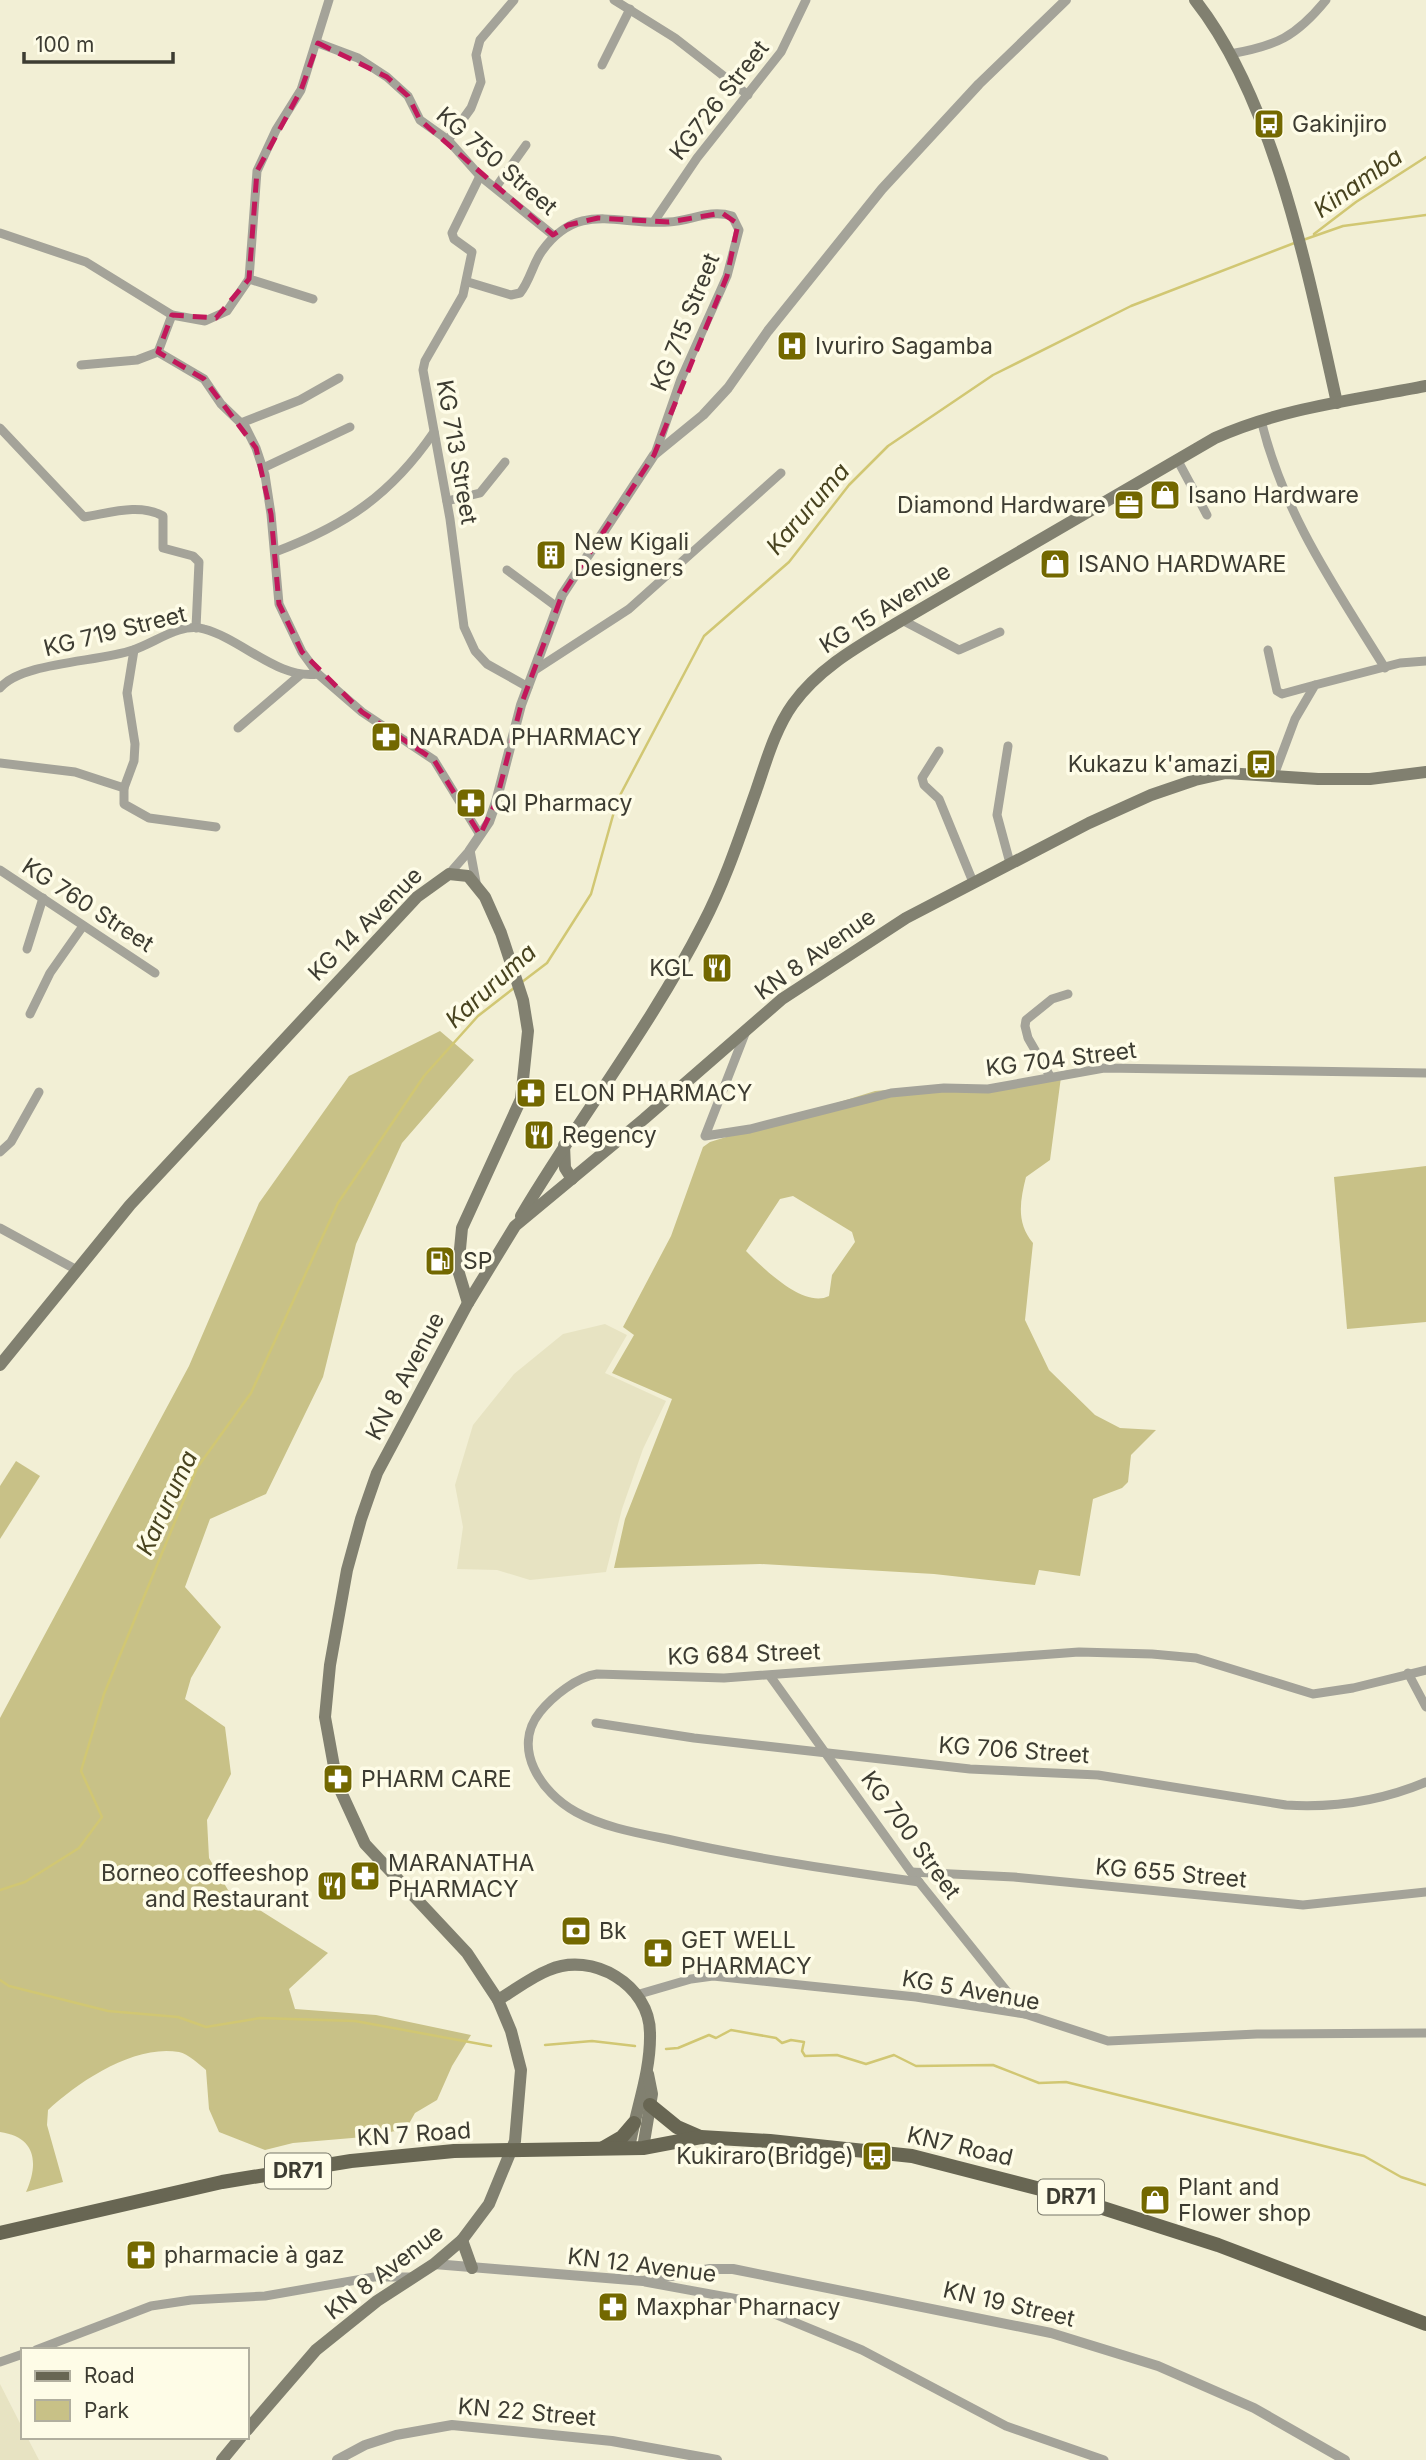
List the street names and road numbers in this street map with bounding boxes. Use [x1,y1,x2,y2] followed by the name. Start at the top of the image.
[663,34,775,166] street label: KG726 Street
[431,101,564,221] street label: KG 750 Street
[645,249,726,395] street label: KG 715 Street
[431,378,484,527] street label: KG 713 Street
[814,557,956,659] street label: KG 15 Avenue
[41,600,190,662] street label: KG 719 Street
[17,852,159,958] street label: KG 760 Street
[302,861,428,987] street label: KG 14 Avenue
[749,902,881,1006] street label: KN 8 Avenue
[984,1036,1138,1082] street label: KG 704 Street
[360,1307,450,1445] street label: KN 8 Avenue
[667,1637,821,1671] street label: KG 684 Street
[938,1731,1091,1769] street label: KG 706 Street
[855,1766,967,1905] street label: KG 700 Street
[1094,1852,1248,1894] street label: KG 655 Street
[900,1964,1042,2016] street label: KG 5 Avenue
[356,2116,472,2152] street label: KN 7 Road
[904,2120,1016,2172] street label: KN7 Road
[265,2154,331,2188] road number: DR71
[1038,2180,1104,2214] road number: DR71
[319,2218,449,2326] street label: KN 8 Avenue
[566,2242,718,2288] street label: KN 12 Avenue
[940,2275,1078,2333] street label: KN 19 Street
[457,2392,598,2432] street label: KN 22 Street

